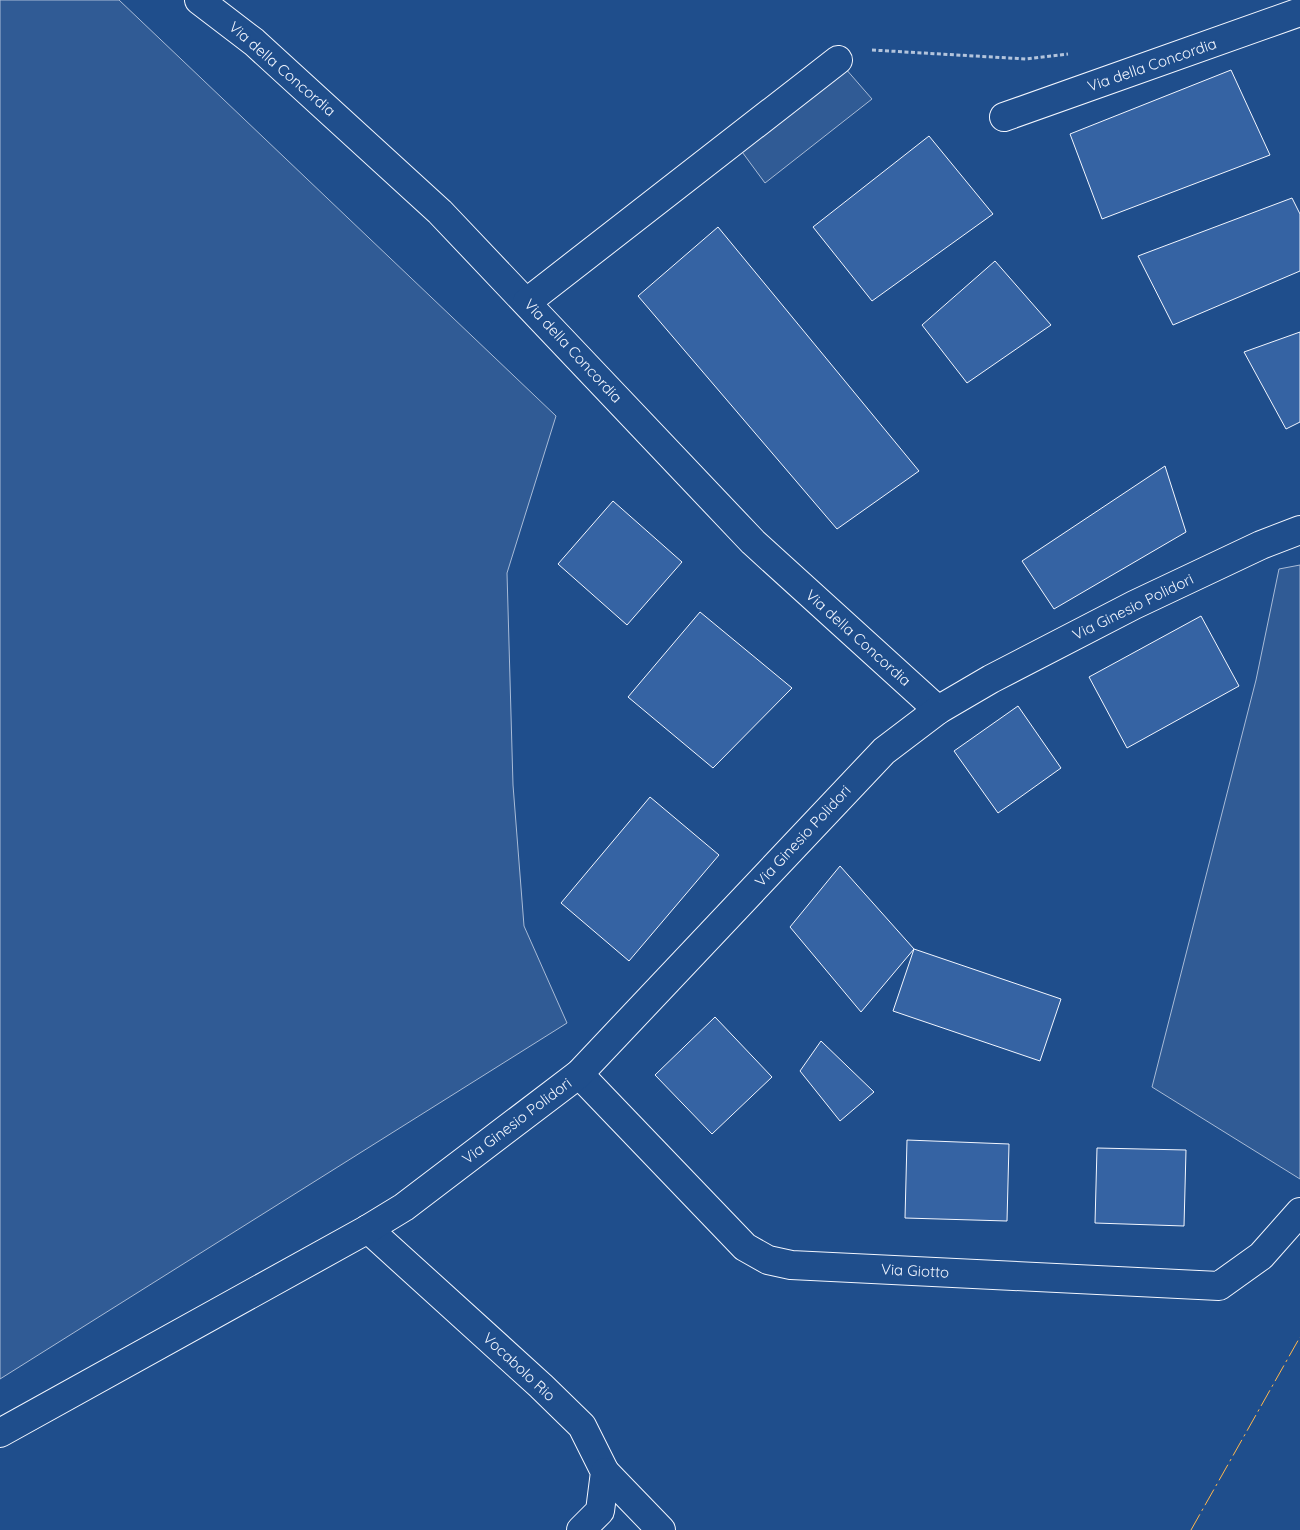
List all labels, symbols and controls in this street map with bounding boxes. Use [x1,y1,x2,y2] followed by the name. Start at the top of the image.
[225,17,340,120] street label: Via della Concordia
[1085,34,1219,96] street label: Via della Concordia
[520,295,626,407] street label: Via della Concordia
[1069,569,1196,644] street label: Via Ginesio Polidori
[802,585,915,690] street label: Via della Concordia
[751,781,855,890] street label: Via Ginesio Polidori
[458,1073,575,1168] street label: Via Ginesio Polidori
[880,1259,950,1282] street label: Via Giotto
[479,1328,560,1405] street label: Vocabolo Rio

